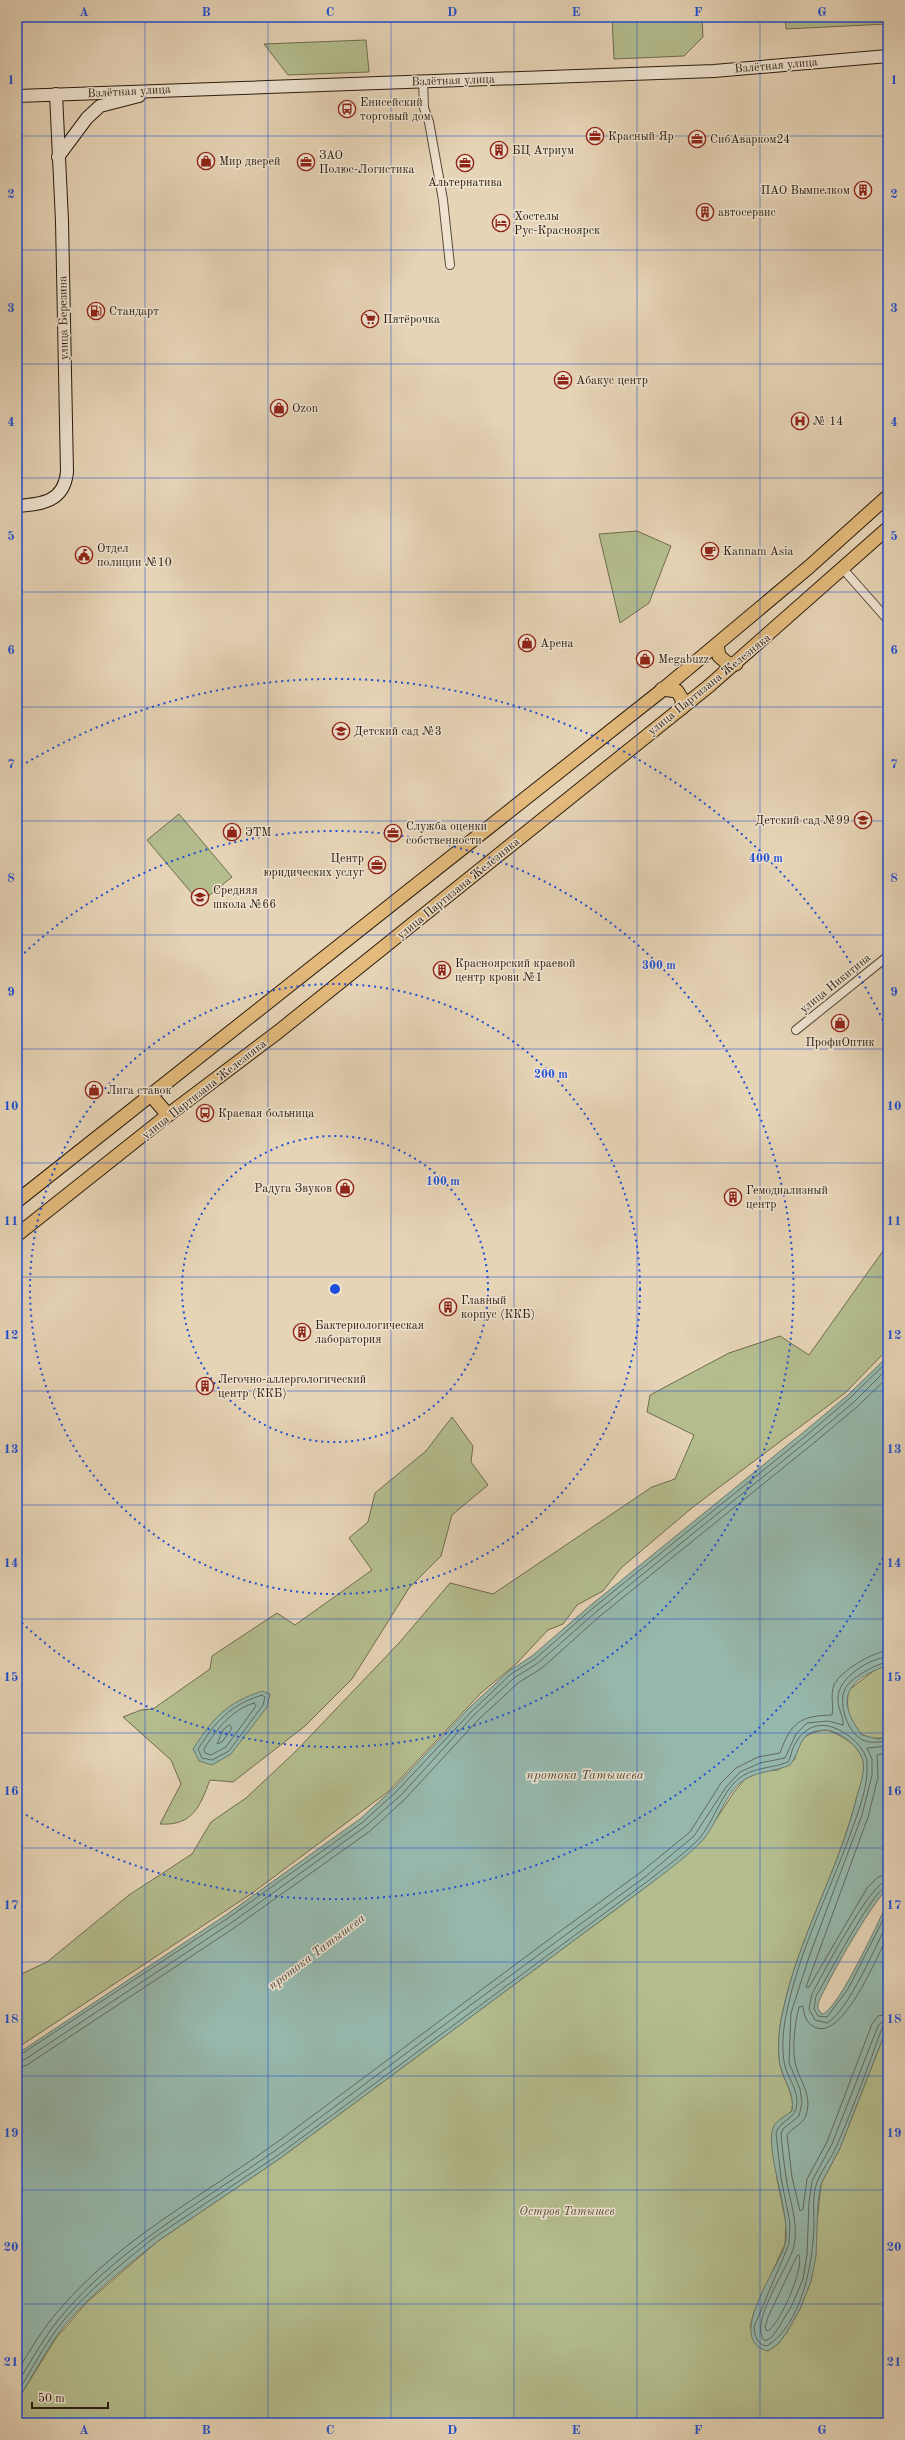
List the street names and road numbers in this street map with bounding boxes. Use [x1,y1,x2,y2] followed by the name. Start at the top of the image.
[734,56,818,76] street label: Взлётная улица
[411,74,495,88] street label: Взлётная улица
[87,84,171,100] street label: Взлётная улица
[57,276,71,360] street label: улица Березина
[646,632,773,738] street label: улица Партизана Железняка
[395,836,522,942] street label: улица Партизана Железняка
[798,952,873,1016] street label: улица Никитина
[140,1038,269,1142] street label: улица Партизана Железняка

